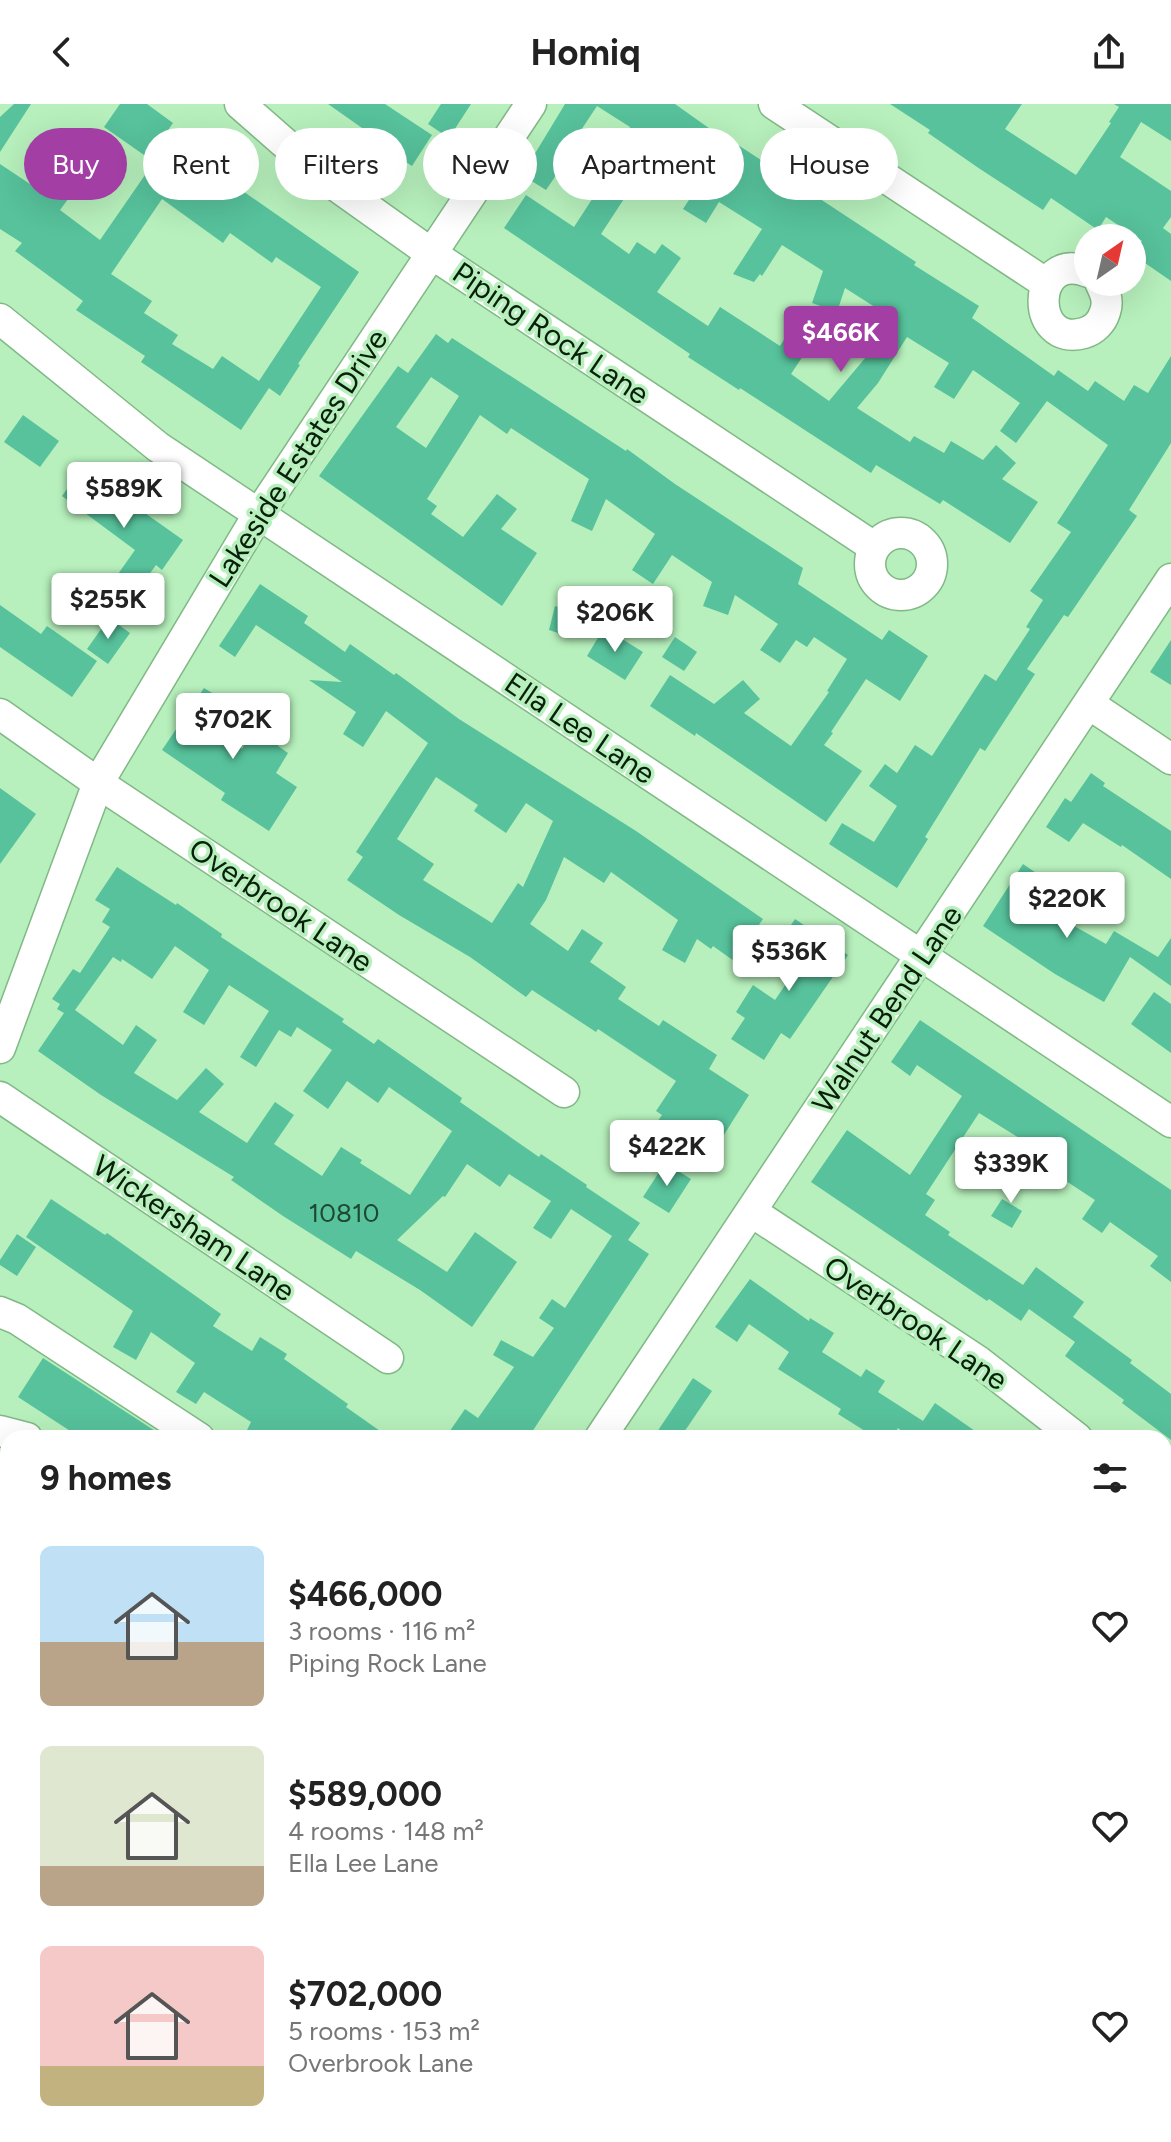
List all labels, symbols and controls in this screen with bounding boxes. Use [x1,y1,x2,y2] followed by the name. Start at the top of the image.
[40,30,84,74] icon: back
[1087,30,1131,74] icon: share
[530,31,641,74] text: Homiq
[24,128,127,200] chip: Buy
[143,128,259,200] chip: Rent
[275,128,407,200] chip: Filters
[423,128,537,200] chip: New
[553,128,744,200] chip: Apartment
[760,128,898,200] chip: House
[1074,224,1146,296] north arrow
[1074,224,1146,296] map controls
[446,254,656,412] street label: Piping Rock Lane
[785,306,897,374] pin: $466K
[802,316,880,348] text: $466K
[201,322,395,594] street label: Lakeside Estates Drive
[68,462,180,530] pin: $589K
[85,472,163,504] text: $589K
[52,573,164,641] pin: $255K
[70,583,147,615] text: $255K
[559,586,671,654] pin: $206K
[576,596,654,628] text: $206K
[498,664,662,792] street label: Ella Lee Lane
[177,693,289,761] pin: $702K
[194,703,272,735] text: $702K
[182,830,380,980] street label: Overbrook Lane
[1011,872,1123,940] pin: $220K
[1028,882,1106,914] text: $220K
[804,898,970,1120] street label: Walnut Bend Lane
[733,925,845,993] pin: $536K
[751,935,827,967] text: $536K
[611,1120,723,1188] pin: $422K
[628,1130,706,1162] text: $422K
[955,1137,1067,1205] pin: $339K
[86,1147,302,1309] street label: Wickersham Lane
[973,1147,1049,1179] text: $339K
[309,1197,379,1229] house number: 10810
[817,1248,1015,1398] street label: Overbrook Lane
[1088,1456,1132,1500] icon: filters
[40,1458,171,1499] text: 9 homes
[288,1574,443,1615] text: $466,000
[104,1578,200,1674] icon: home
[1088,1604,1132,1648] icon: heart
[288,1615,475,1647] text: 3 rooms · 116 m²
[288,1647,487,1679] text: Piping Rock Lane
[288,1774,442,1815] text: $589,000
[104,1778,200,1874] icon: home
[1088,1804,1132,1848] icon: heart
[288,1815,484,1847] text: 4 rooms · 148 m²
[288,1847,438,1879] text: Ella Lee Lane
[288,1974,442,2015] text: $702,000
[104,1978,200,2074] icon: home
[1088,2004,1132,2048] icon: heart
[288,2015,480,2047] text: 5 rooms · 153 m²
[288,2047,473,2079] text: Overbrook Lane

